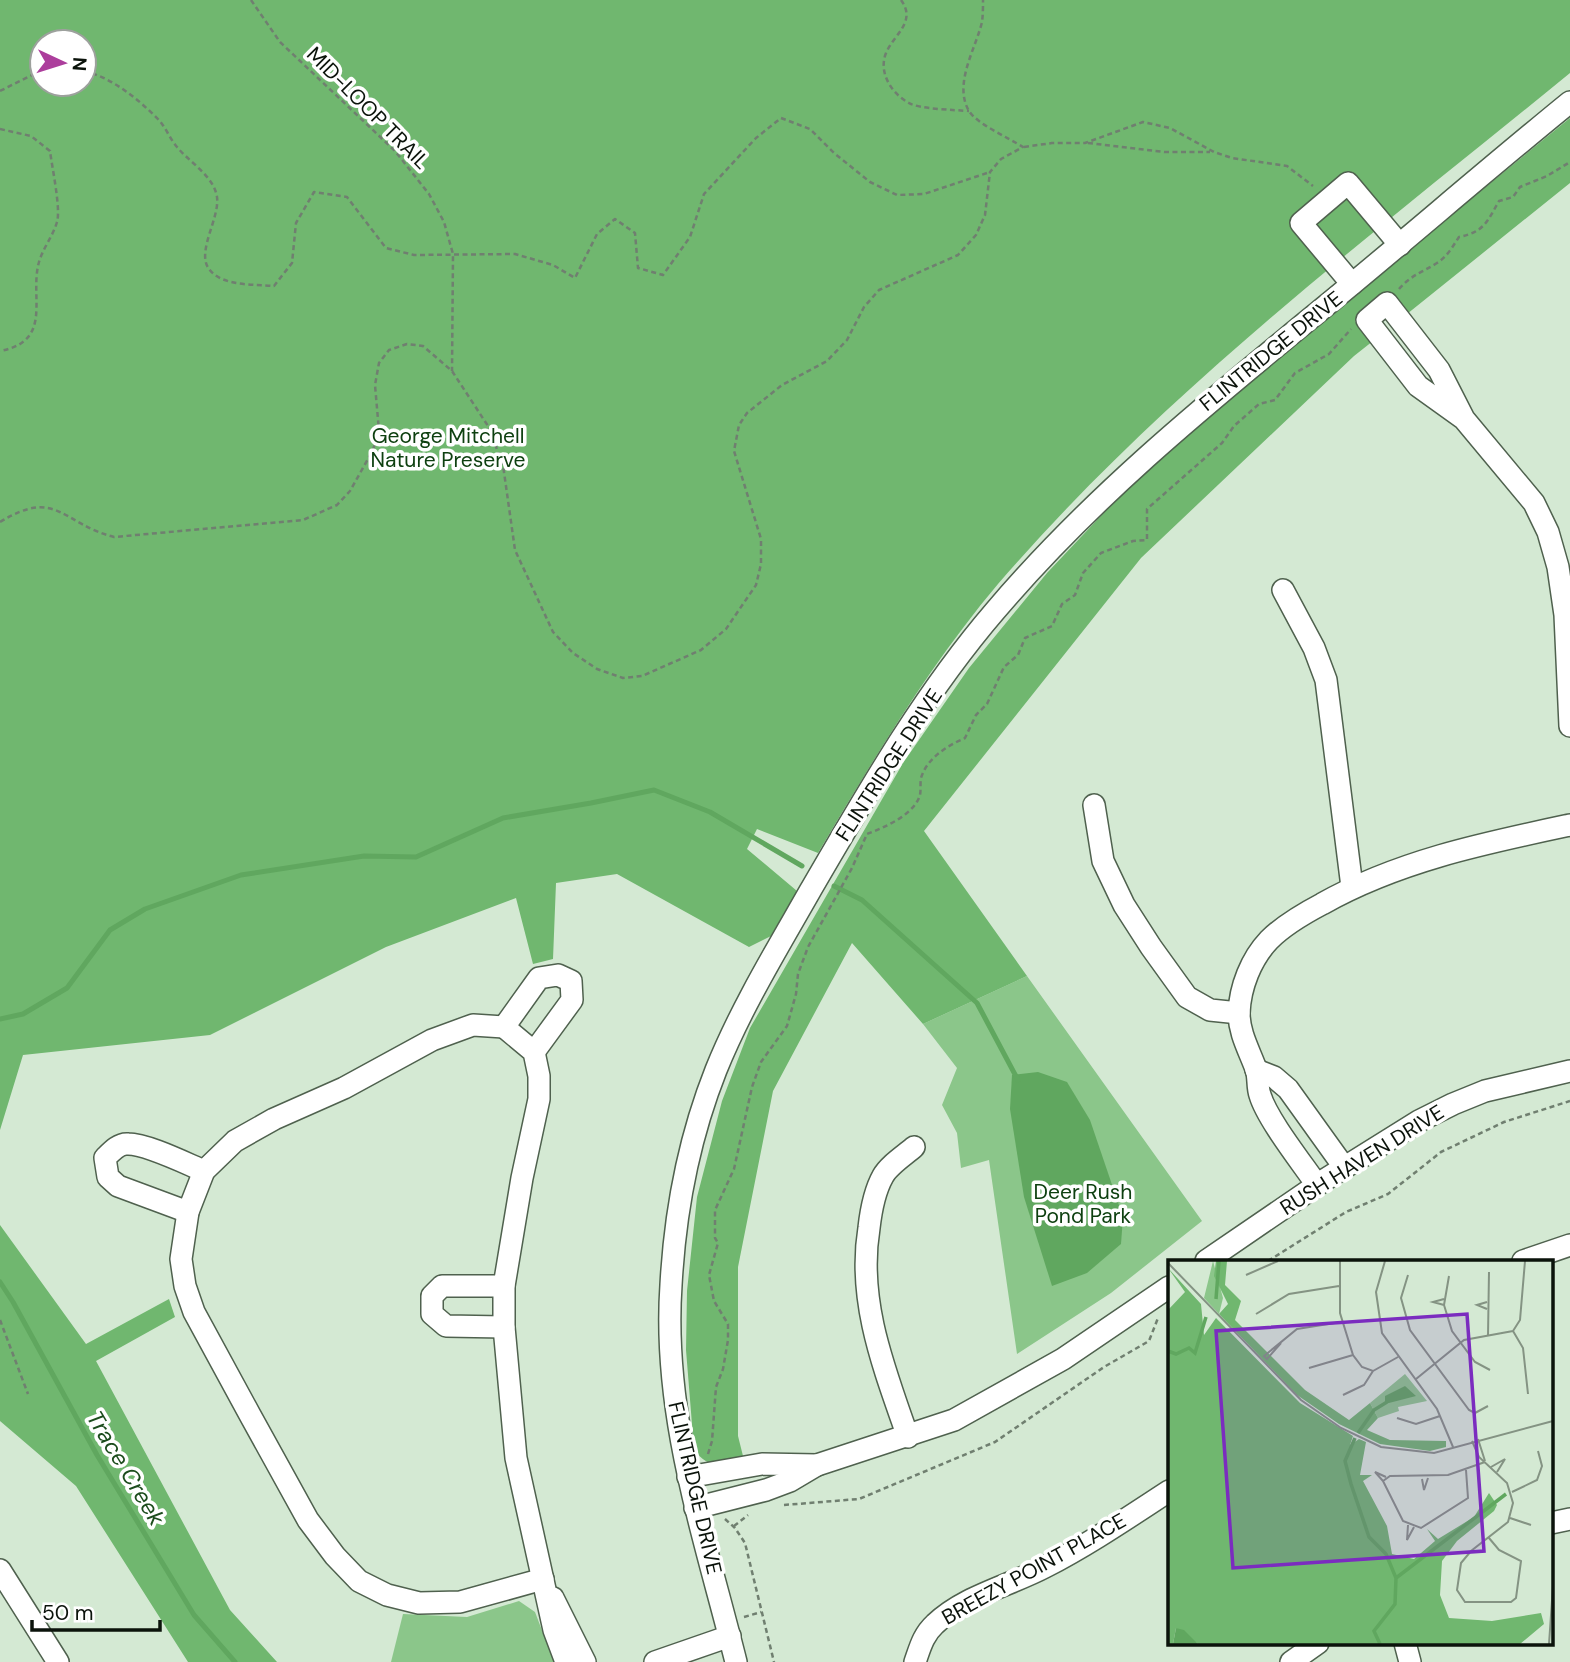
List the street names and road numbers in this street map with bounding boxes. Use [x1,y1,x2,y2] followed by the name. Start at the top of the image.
[301,41,435,175] street label: MID-LOOP TRAIL
[1194,285,1348,417] street label: FLINTRIDGE DRIVE
[829,683,949,847] street label: FLINTRIDGE DRIVE
[1275,1098,1449,1222] street label: RUSH HAVEN DRIVE
[662,1399,728,1577] street label: FLINTRIDGE DRIVE
[937,1507,1131,1631] street label: BREEZY POINT PLACE

